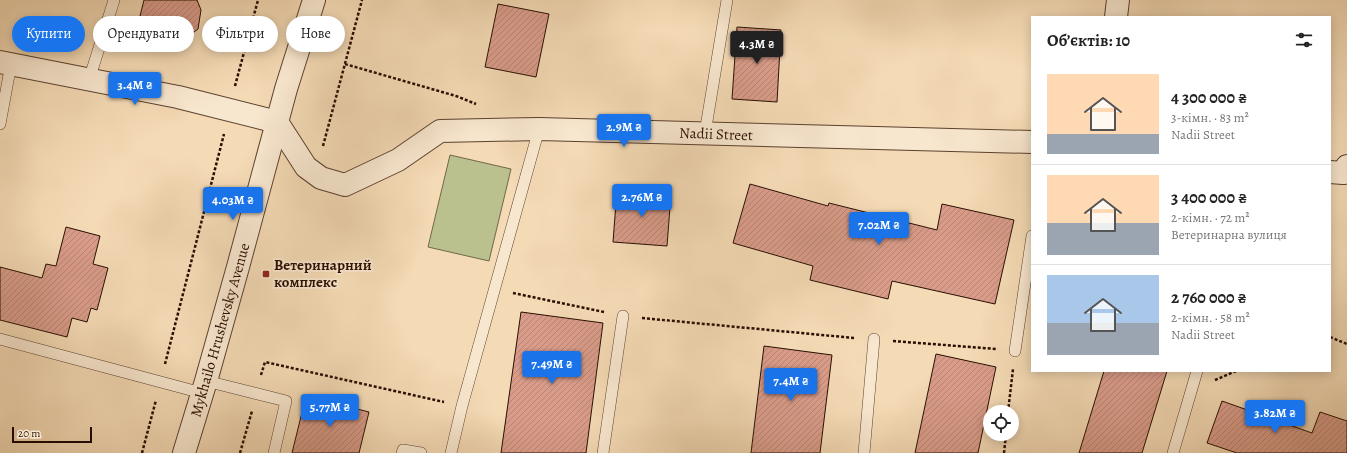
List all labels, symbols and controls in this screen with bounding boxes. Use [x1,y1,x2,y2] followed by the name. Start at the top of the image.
[12,16,85,52] chip: Купити
[93,16,194,52] chip: Орендувати
[202,16,278,52] chip: Фільтри
[286,16,345,52] chip: Нове
[1047,29,1130,52] text: Об’єктів: 10
[1293,29,1315,51] icon: filters
[724,31,790,65] pin: 4.3M ₴
[739,35,775,52] text: 4.3M ₴
[102,72,168,106] pin: 3.4M ₴
[117,76,153,93] text: 3.4M ₴
[1171,86,1247,109] text: 4 300 000 ₴
[1079,90,1127,138] icon: home
[1171,109,1249,126] text: 3-кімн. · 83 m²
[591,114,657,148] pin: 2.9M ₴
[606,118,642,135] text: 2.9M ₴
[679,123,753,145] street label: Nadii Street
[1171,126,1235,143] text: Nadii Street
[605,184,679,218] pin: 2.76M ₴
[1171,186,1247,209] text: 3 400 000 ₴
[196,187,270,221] pin: 4.03M ₴
[621,188,663,205] text: 2.76M ₴
[212,191,254,208] text: 4.03M ₴
[1079,191,1127,239] icon: home
[1171,209,1250,226] text: 2-кімн. · 72 m²
[842,212,916,246] pin: 7.02M ₴
[858,216,900,233] text: 7.02M ₴
[1171,226,1287,243] text: Ветеринарна вулиця
[186,240,255,419] street label: Mykhailo Hrushevsky Avenue
[274,255,372,292] place label: Ветеринарний комплекс
[261,269,271,279] marker: Ветеринарний комплекс
[1171,286,1247,309] text: 2 760 000 ₴
[1079,291,1127,339] icon: home
[1171,309,1250,326] text: 2-кімн. · 58 m²
[1171,326,1235,343] text: Nadii Street
[515,351,589,385] pin: 7.49M ₴
[531,355,573,372] text: 7.49M ₴
[758,368,824,402] pin: 7.4M ₴
[773,372,809,389] text: 7.4M ₴
[293,394,367,428] pin: 5.77M ₴
[310,398,350,415] text: 5.77M ₴
[1238,400,1312,434] pin: 3.82M ₴
[1254,404,1296,421] text: 3.82M ₴
[983,405,1019,441] map controls
[983,405,1019,441] button: locate
[12,425,92,444] scale bar
[18,426,40,441] text: 20 m

